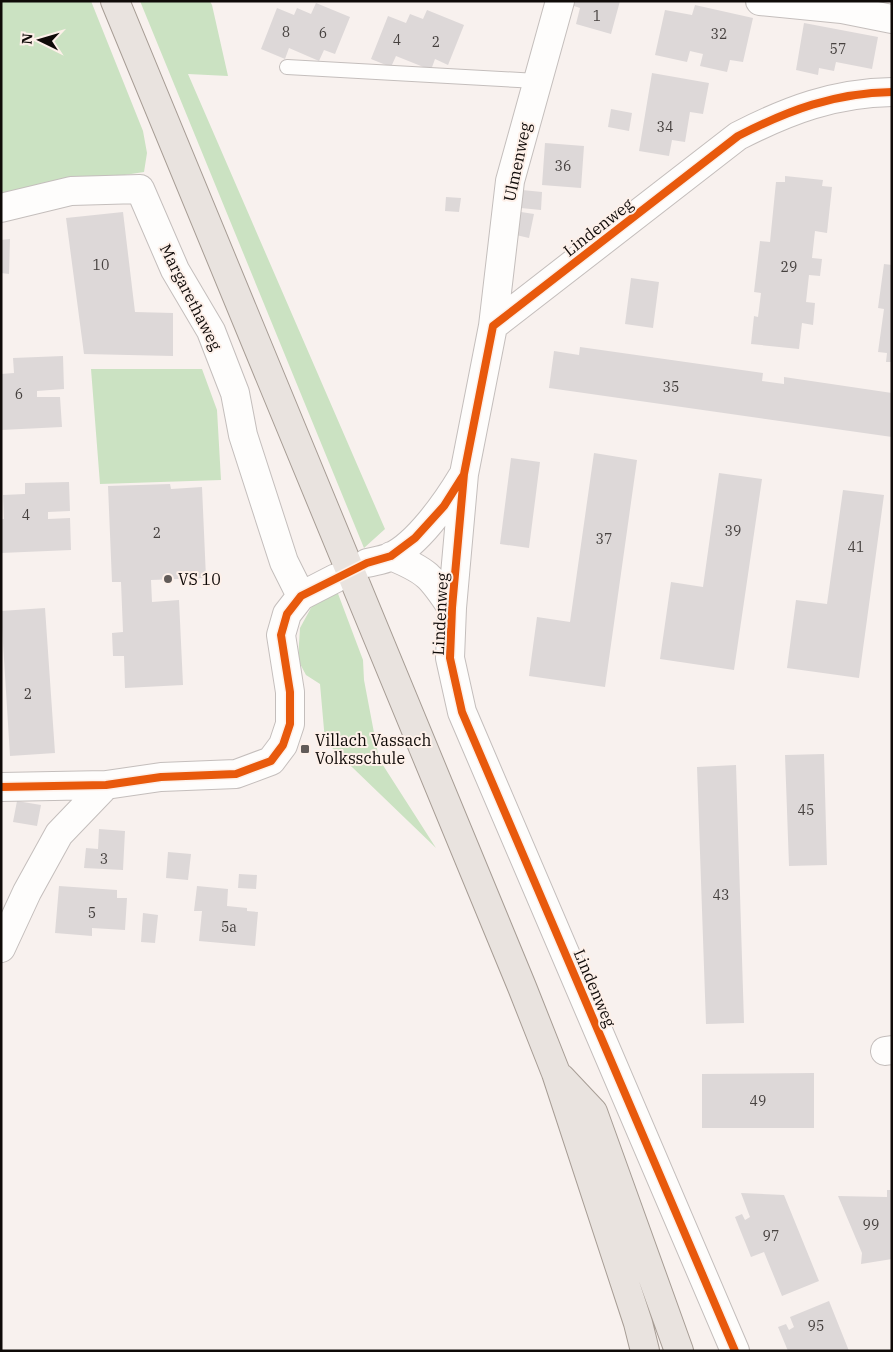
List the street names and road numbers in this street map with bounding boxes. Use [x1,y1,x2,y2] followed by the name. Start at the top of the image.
[499,120,535,203] street label: Ulmenweg
[559,193,637,260] street label: Lindenweg
[156,240,227,354] street label: Margarethaweg
[428,572,452,656] street label: Lindenweg
[570,946,620,1030] street label: Lindenweg

